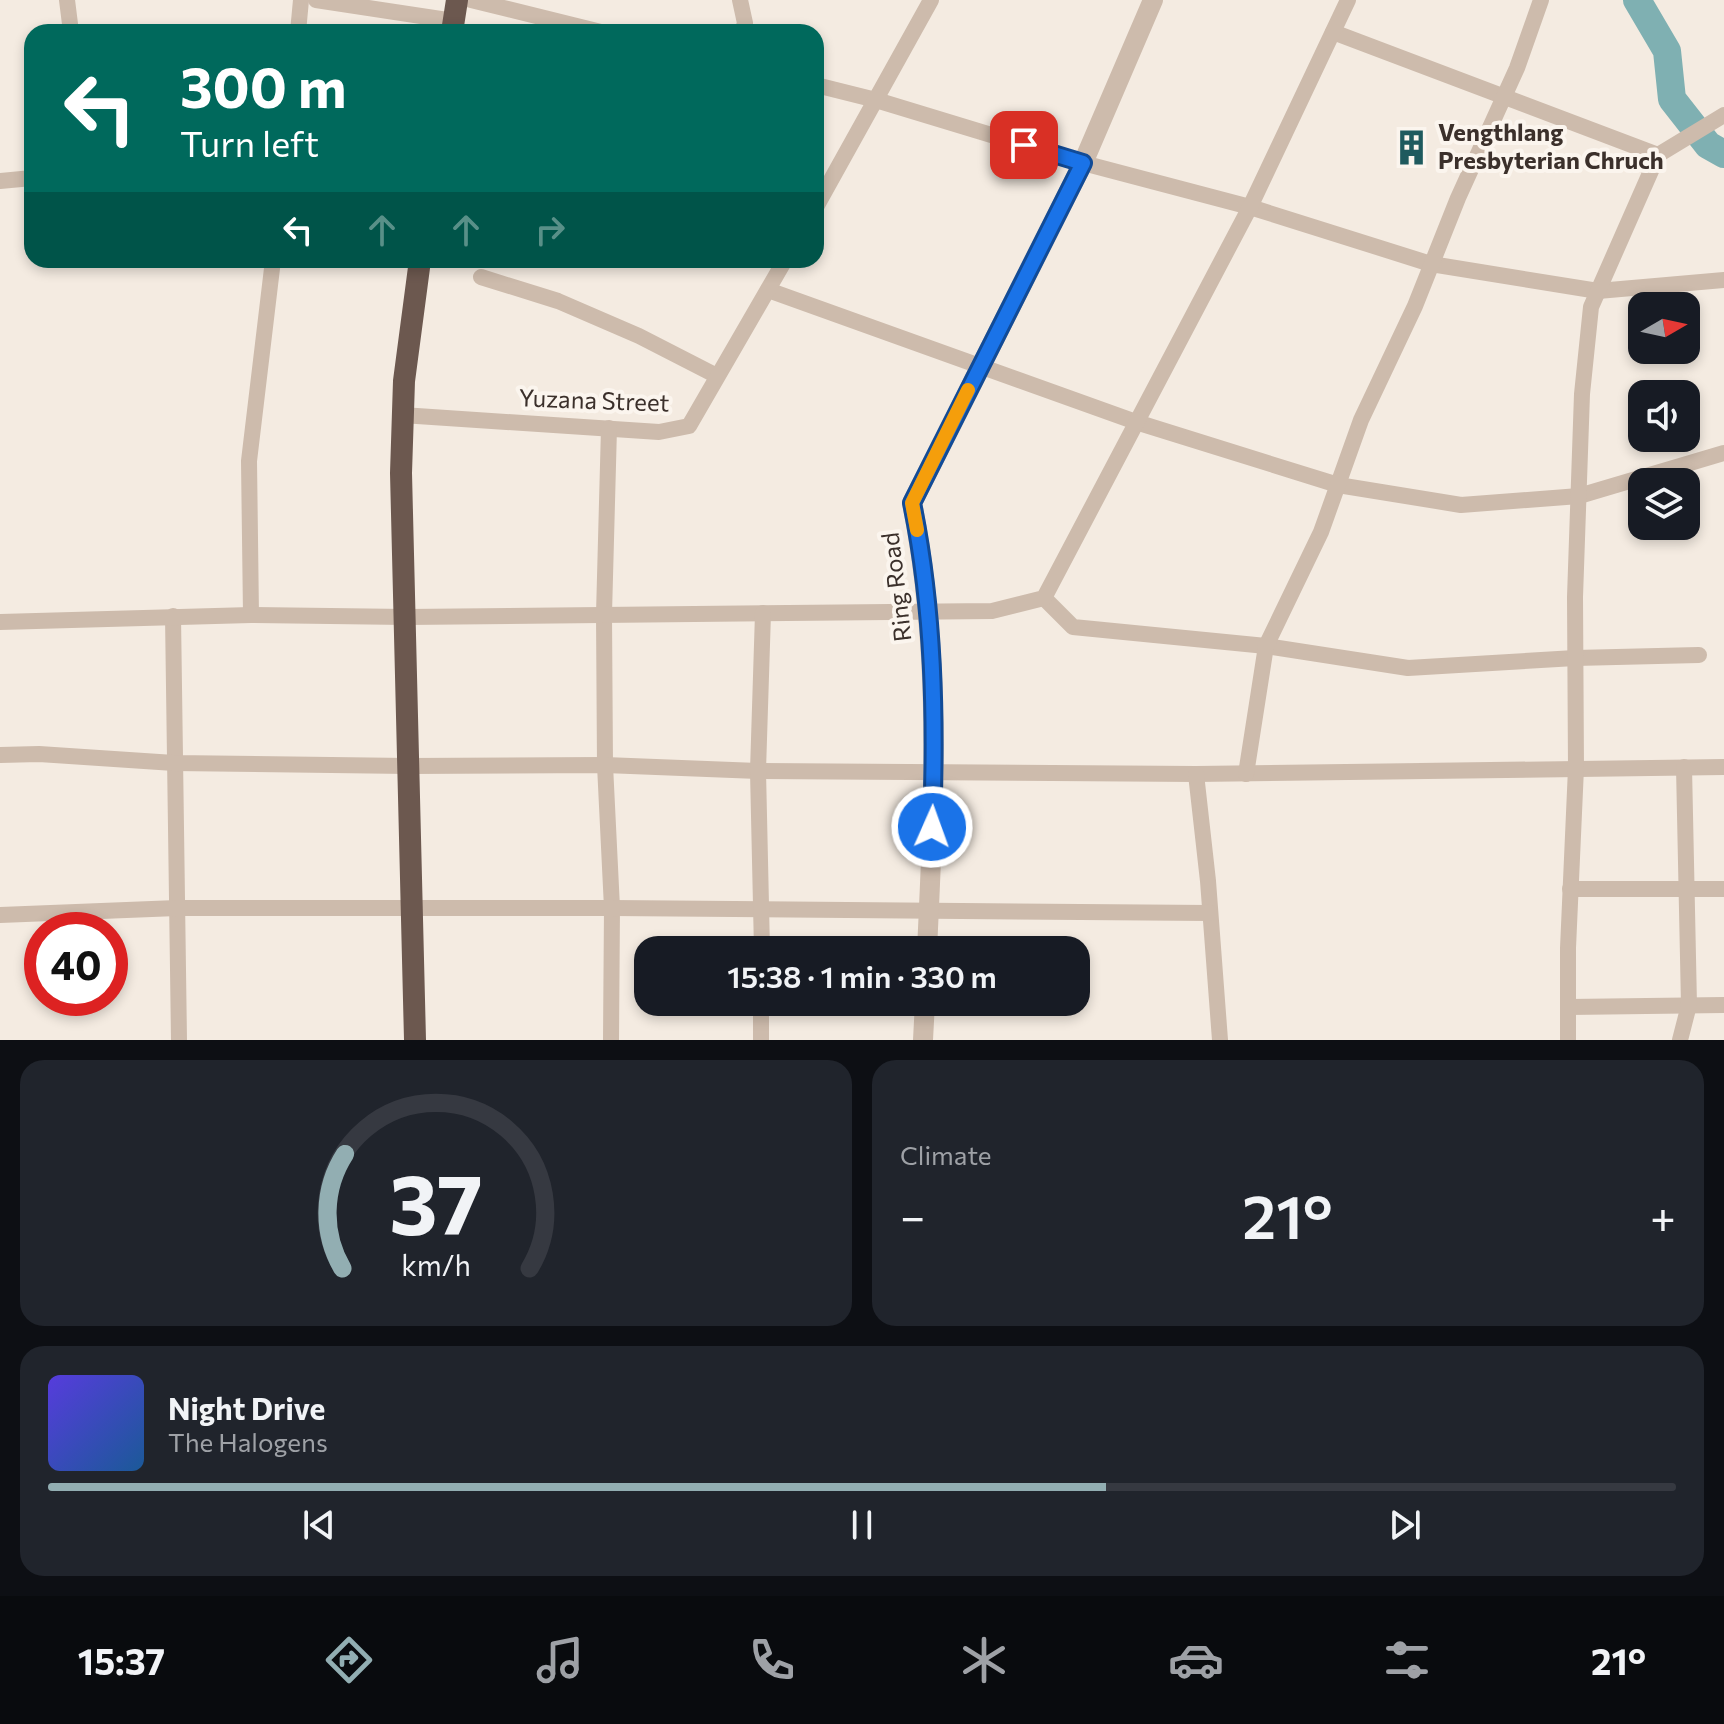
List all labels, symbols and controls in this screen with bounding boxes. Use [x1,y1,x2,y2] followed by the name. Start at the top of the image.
[180,51,347,120] text: 300 m
[48,56,152,160] icon: left
[990,111,1058,179] pin
[1438,117,1664,174] place label: Vengthlang Presbyterian Chruch
[180,120,319,164] text: Turn left
[1002,123,1046,167] icon: arrive
[1393,128,1431,166] building icon: Vengthlang Presbyterian Chruch
[276,208,320,252] icon: left
[360,208,404,252] icon: ahead
[444,208,488,252] icon: ahead
[528,208,572,252] icon: right
[1628,292,1700,364] north arrow
[1628,292,1700,540] map controls
[1628,380,1700,452] button: sound
[518,382,670,417] street label: Yuzana Street
[1628,468,1700,540] button: layers
[874,531,917,643] street label: Ring Road
[890,785,974,869] position arrow
[24,912,128,1016] speed limit sign: 40
[727,957,997,994] text: 15:38 · 1 min · 330 m
[900,1139,992,1170] text: Climate
[389,1150,483,1252] text: 37
[1242,1178,1333,1251] text: 21°
[900,1188,925,1242] text: −
[1650,1188,1676,1242] text: +
[401,1247,471,1282] text: km/h
[168,1389,325,1426] text: Night Drive
[168,1426,328,1457] text: The Halogens
[297,1503,341,1547] icon: previous
[840,1503,884,1547] icon: pause
[1383,1503,1427,1547] icon: next
[321,1632,377,1688] icon: directions
[532,1632,588,1688] icon: music
[744,1632,800,1688] icon: phone
[956,1632,1012,1688] icon: climate
[1168,1632,1224,1688] icon: car
[1379,1632,1435,1688] icon: filters
[78,1638,165,1682] text: 15:37
[1591,1638,1646,1682] text: 21°

